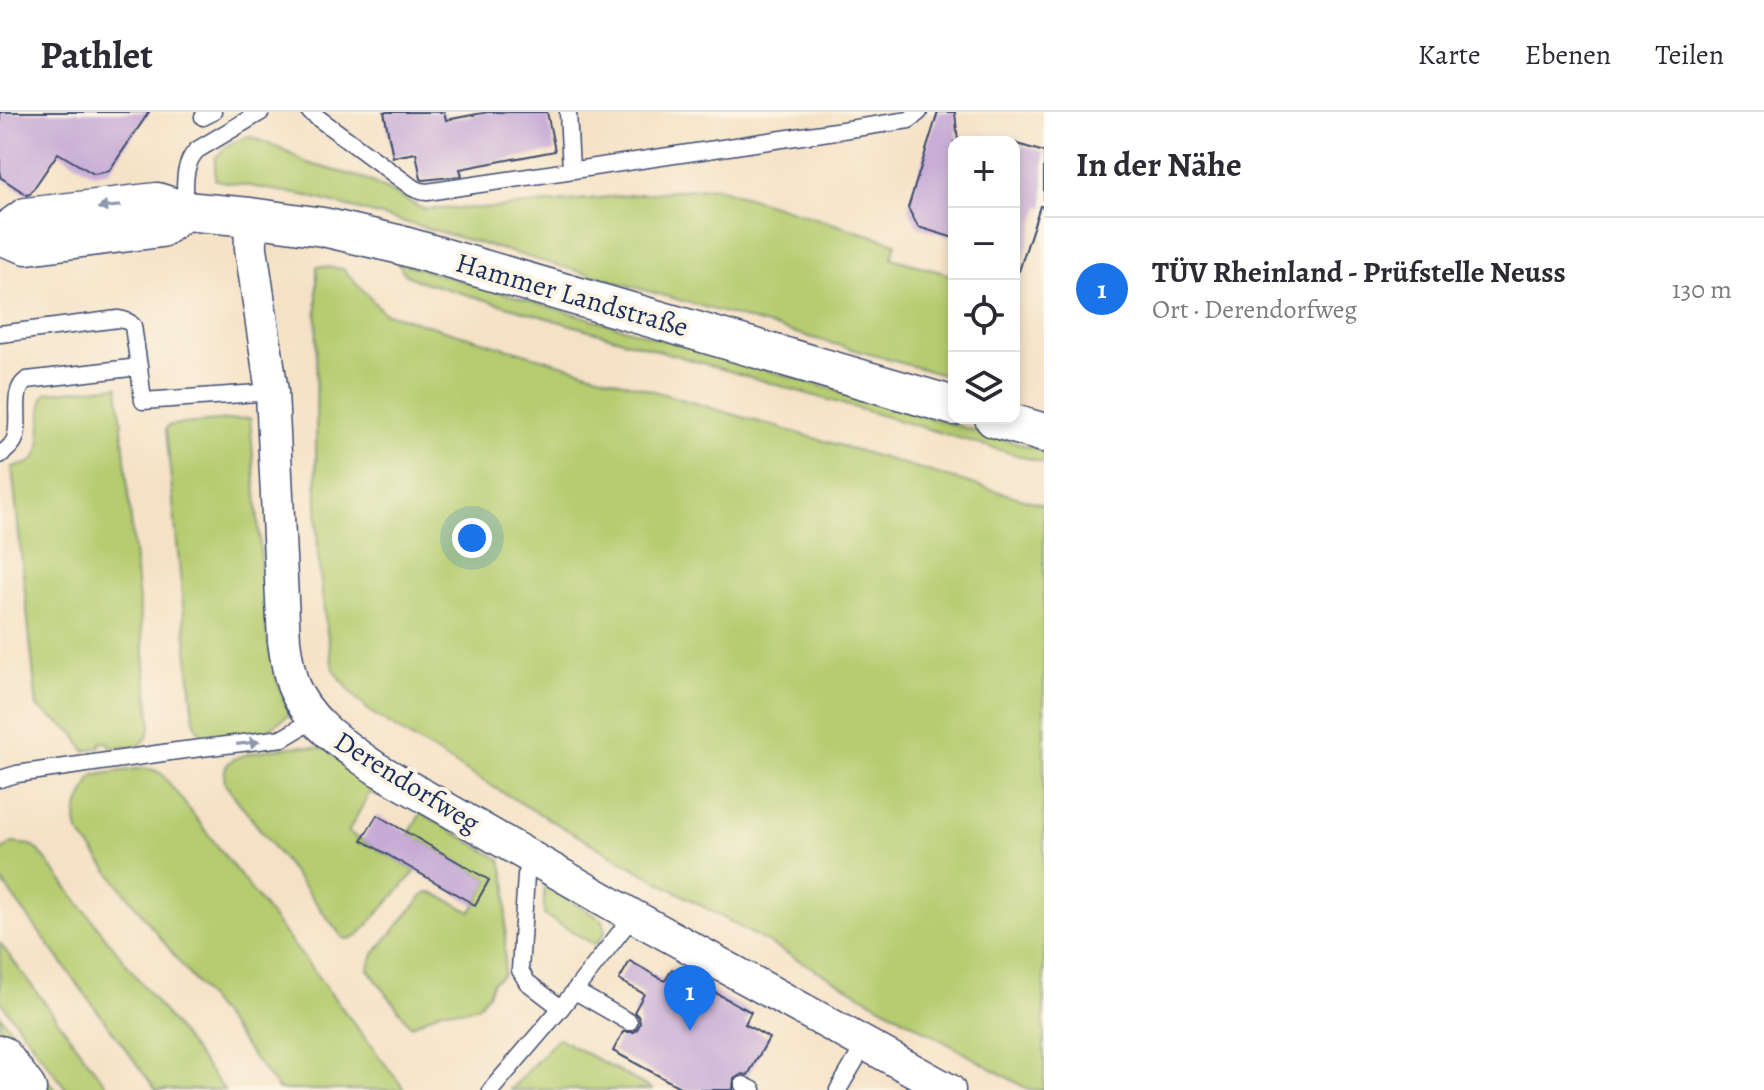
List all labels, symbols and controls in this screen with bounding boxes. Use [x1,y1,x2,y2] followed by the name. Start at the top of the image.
[40,29,153,81] text: Pathlet
[1418,36,1481,74] text: Karte
[1525,36,1611,74] text: Ebenen
[1655,36,1724,74] text: Teilen
[948,136,1020,424] map controls
[948,136,1020,208] button: +
[1076,141,1242,188] text: In der Nähe
[96,201,121,214] one-way arrow
[948,208,1020,280] button: −
[452,244,692,346] street label: Hammer Landstraße
[1152,252,1566,292] text: TÜV Rheinland - Prüfstelle Neuss
[1097,272,1107,307] text: 1
[1672,272,1732,307] text: 130 m
[948,280,1020,352] button: locate
[1152,292,1357,327] text: Ort · Derendorfweg
[948,352,1020,424] button: layers
[452,518,492,558] your location
[327,722,487,842] street label: Derendorfweg
[236,736,261,749] one-way arrow
[664,965,716,1031] pin: 1

